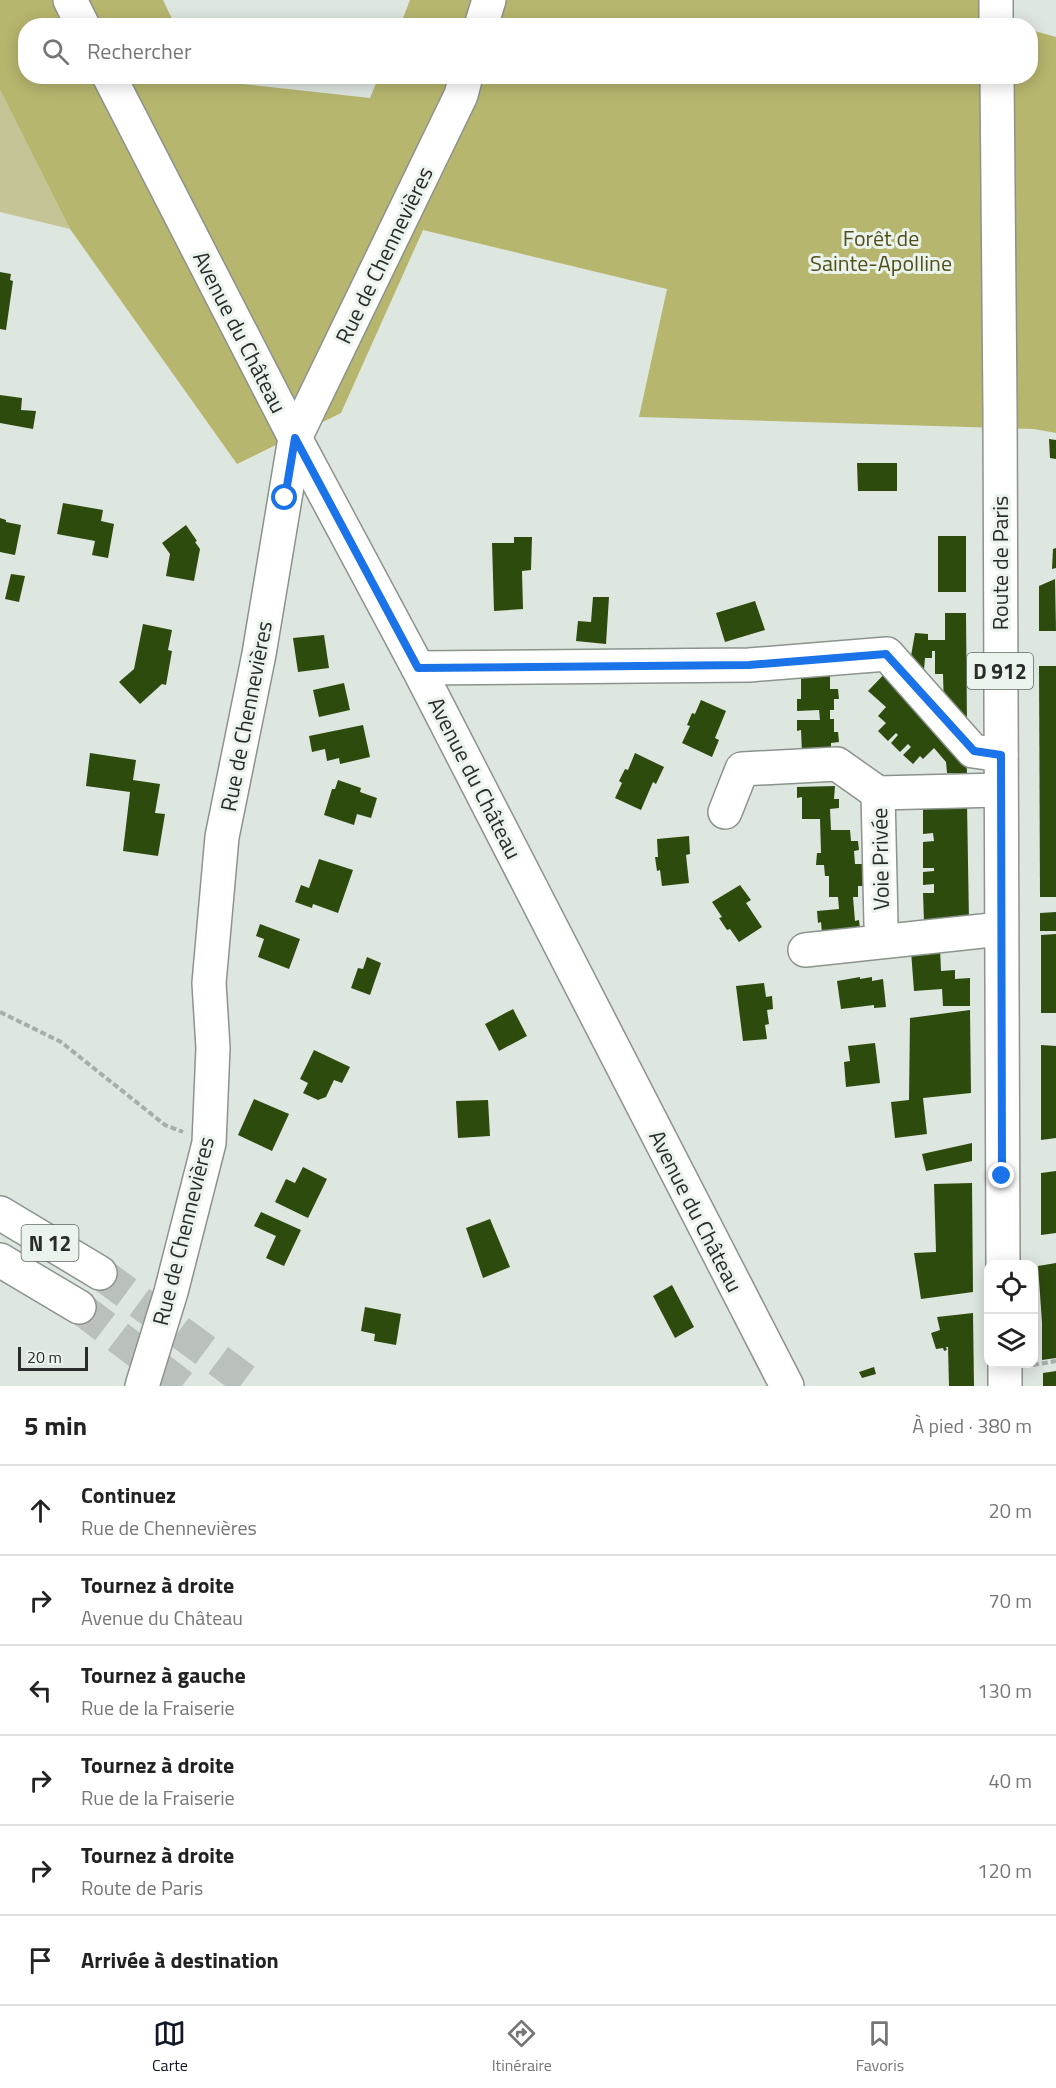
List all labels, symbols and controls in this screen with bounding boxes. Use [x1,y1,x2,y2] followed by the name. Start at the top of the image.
[18,18,1038,84] search box
[87,34,192,68] text: Rechercher
[39,35,72,68] icon: search
[326,161,442,349] street label: Rue de Chennevières
[810,221,952,280] park label: Forêt de Sainte-Apolline
[184,245,296,419] street label: Avenue du Château
[271,484,297,510] route start
[983,496,1017,630] street label: Route de Paris
[211,618,281,814] street label: Rue de Chennevières
[967,653,1033,689] road number: D 912
[419,691,531,865] street label: Avenue du Château
[862,807,898,911] street label: Voie Privée
[640,1124,752,1298] street label: Avenue du Château
[143,1133,223,1329] street label: Rue de Chennevières
[988,1162,1014,1188] route end
[22,1225,78,1261] road number: N 12
[984,1260,1038,1368] map controls
[984,1260,1038,1314] button: locate
[984,1314,1038,1368] button: layers
[18,1344,88,1372] scale bar
[27,1345,62,1369] text: 20 m
[24,1406,87,1445] text: 5 min
[912,1410,1032,1441] text: À pied · 380 m
[81,1478,176,1512] text: Continuez
[24,1494,57,1527] icon: ahead
[988,1495,1032,1526] text: 20 m
[81,1512,257,1543] text: Rue de Chennevières
[81,1568,234,1602] text: Tournez à droite
[24,1584,57,1617] icon: right
[988,1585,1032,1616] text: 70 m
[81,1602,243,1633] text: Avenue du Château
[81,1658,246,1692] text: Tournez à gauche
[24,1674,57,1707] icon: left
[977,1675,1032,1706] text: 130 m
[81,1692,235,1723] text: Rue de la Fraiserie
[81,1748,234,1782] text: Tournez à droite
[24,1764,57,1797] icon: right
[988,1765,1032,1796] text: 40 m
[81,1782,235,1813] text: Rue de la Fraiserie
[81,1838,234,1872] text: Tournez à droite
[24,1854,57,1887] icon: right
[977,1855,1032,1886] text: 120 m
[81,1872,203,1903] text: Route de Paris
[81,1943,279,1977] text: Arrivée à destination
[24,1944,57,1977] icon: arrive
[152,2017,188,2077] tab: Carte
[492,2017,552,2077] tab: Itinéraire
[856,2017,904,2077] tab: Favoris

